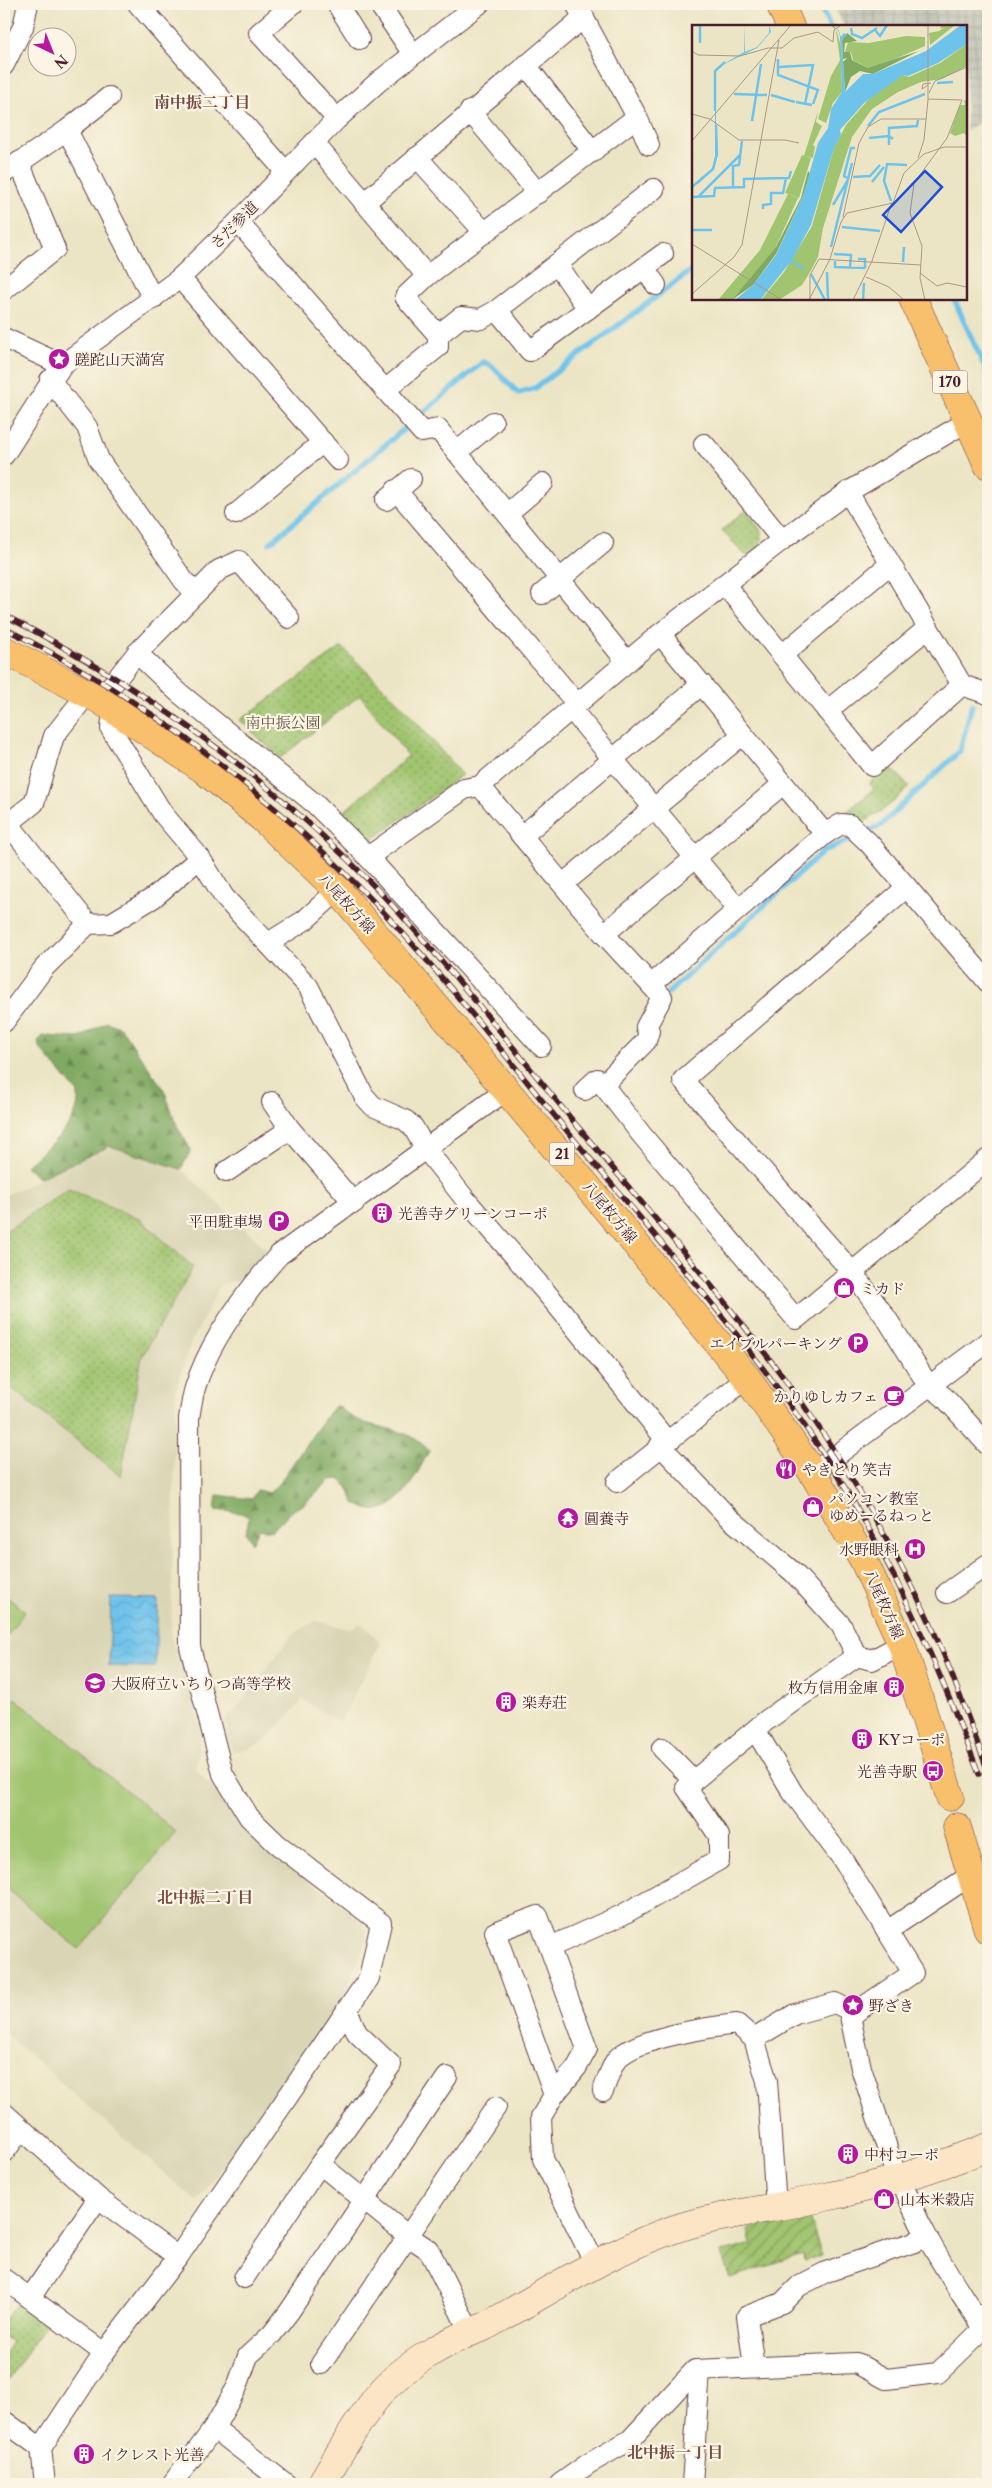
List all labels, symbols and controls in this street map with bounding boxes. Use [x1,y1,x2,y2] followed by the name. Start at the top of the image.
[692,25,967,300] inset map
[28,28,78,78] north arrow
[50,51,71,72] text: N
[154,92,250,112] district label: 南中振二丁目
[206,197,262,253] street label: さだ参道
[47,347,71,371] place icon: 蹉跎山天満宮
[75,350,165,369] place label: 蹉跎山天満宮
[932,371,968,394] road number: 170
[245,713,321,732] park label: 南中振公園
[315,869,379,937] street label: 八尾枚方線
[550,1142,574,1166] road number: 21
[579,1177,641,1247] street label: 八尾枚方線
[370,1201,394,1225] building icon: 光善寺グリーンコーポ
[398,1204,548,1223] place label: 光善寺グリーンコーポ
[267,1209,291,1233] parking icon: 平田駐車場
[188,1212,263,1231] place label: 平田駐車場
[832,1276,856,1300] shop icon: ミカド
[860,1279,905,1298] place label: ミカド
[846,1331,870,1355] parking icon: エイブルパーキング
[710,1334,842,1353] place label: エイブルパーキング
[882,1384,906,1408] cafe icon: かりゆしカフェ
[774,1387,878,1406] place label: かりゆしカフェ
[774,1457,798,1481] restaurant icon: やきとり笑吉
[802,1460,892,1479] place label: やきとり笑吉
[829,1489,934,1525] place label: パソコン教室 ゆめーるねっと
[801,1495,825,1519] shop icon: パソコン教室 ゆめーるねっと
[556,1506,580,1530] temple icon: 圓養寺
[584,1509,629,1528] place label: 圓養寺
[903,1537,927,1561] hospital icon: 水野眼科
[839,1540,899,1559] place label: 水野眼科
[860,1566,908,1642] street label: 八尾枚方線
[83,1671,107,1695] school or university icon: 大阪府立いちりつ高等学校
[111,1674,291,1693] place label: 大阪府立いちりつ高等学校
[882,1675,906,1699] building icon: 枚方信用金庫
[788,1678,878,1697] place label: 枚方信用金庫
[494,1690,518,1714] building icon: 楽寿荘
[522,1693,567,1712] place label: 楽寿荘
[850,1727,874,1751] building icon: KYコーポ
[878,1730,945,1749] place label: KYコーポ
[921,1759,945,1783] bus stop icon: 光善寺駅
[857,1762,917,1781] place label: 光善寺駅
[157,1887,253,1907] district label: 北中振二丁目
[841,1993,865,2017] place icon: 野ざき
[869,1996,914,2015] place label: 野ざき
[836,2142,860,2166] building icon: 中村コーポ
[864,2145,939,2164] place label: 中村コーポ
[872,2187,896,2211] shop icon: 山本米穀店
[900,2190,975,2209] place label: 山本米穀店
[72,2442,96,2466] building icon: イクレスト光善
[627,2442,723,2462] district label: 北中振一丁目
[100,2445,204,2464] place label: イクレスト光善

